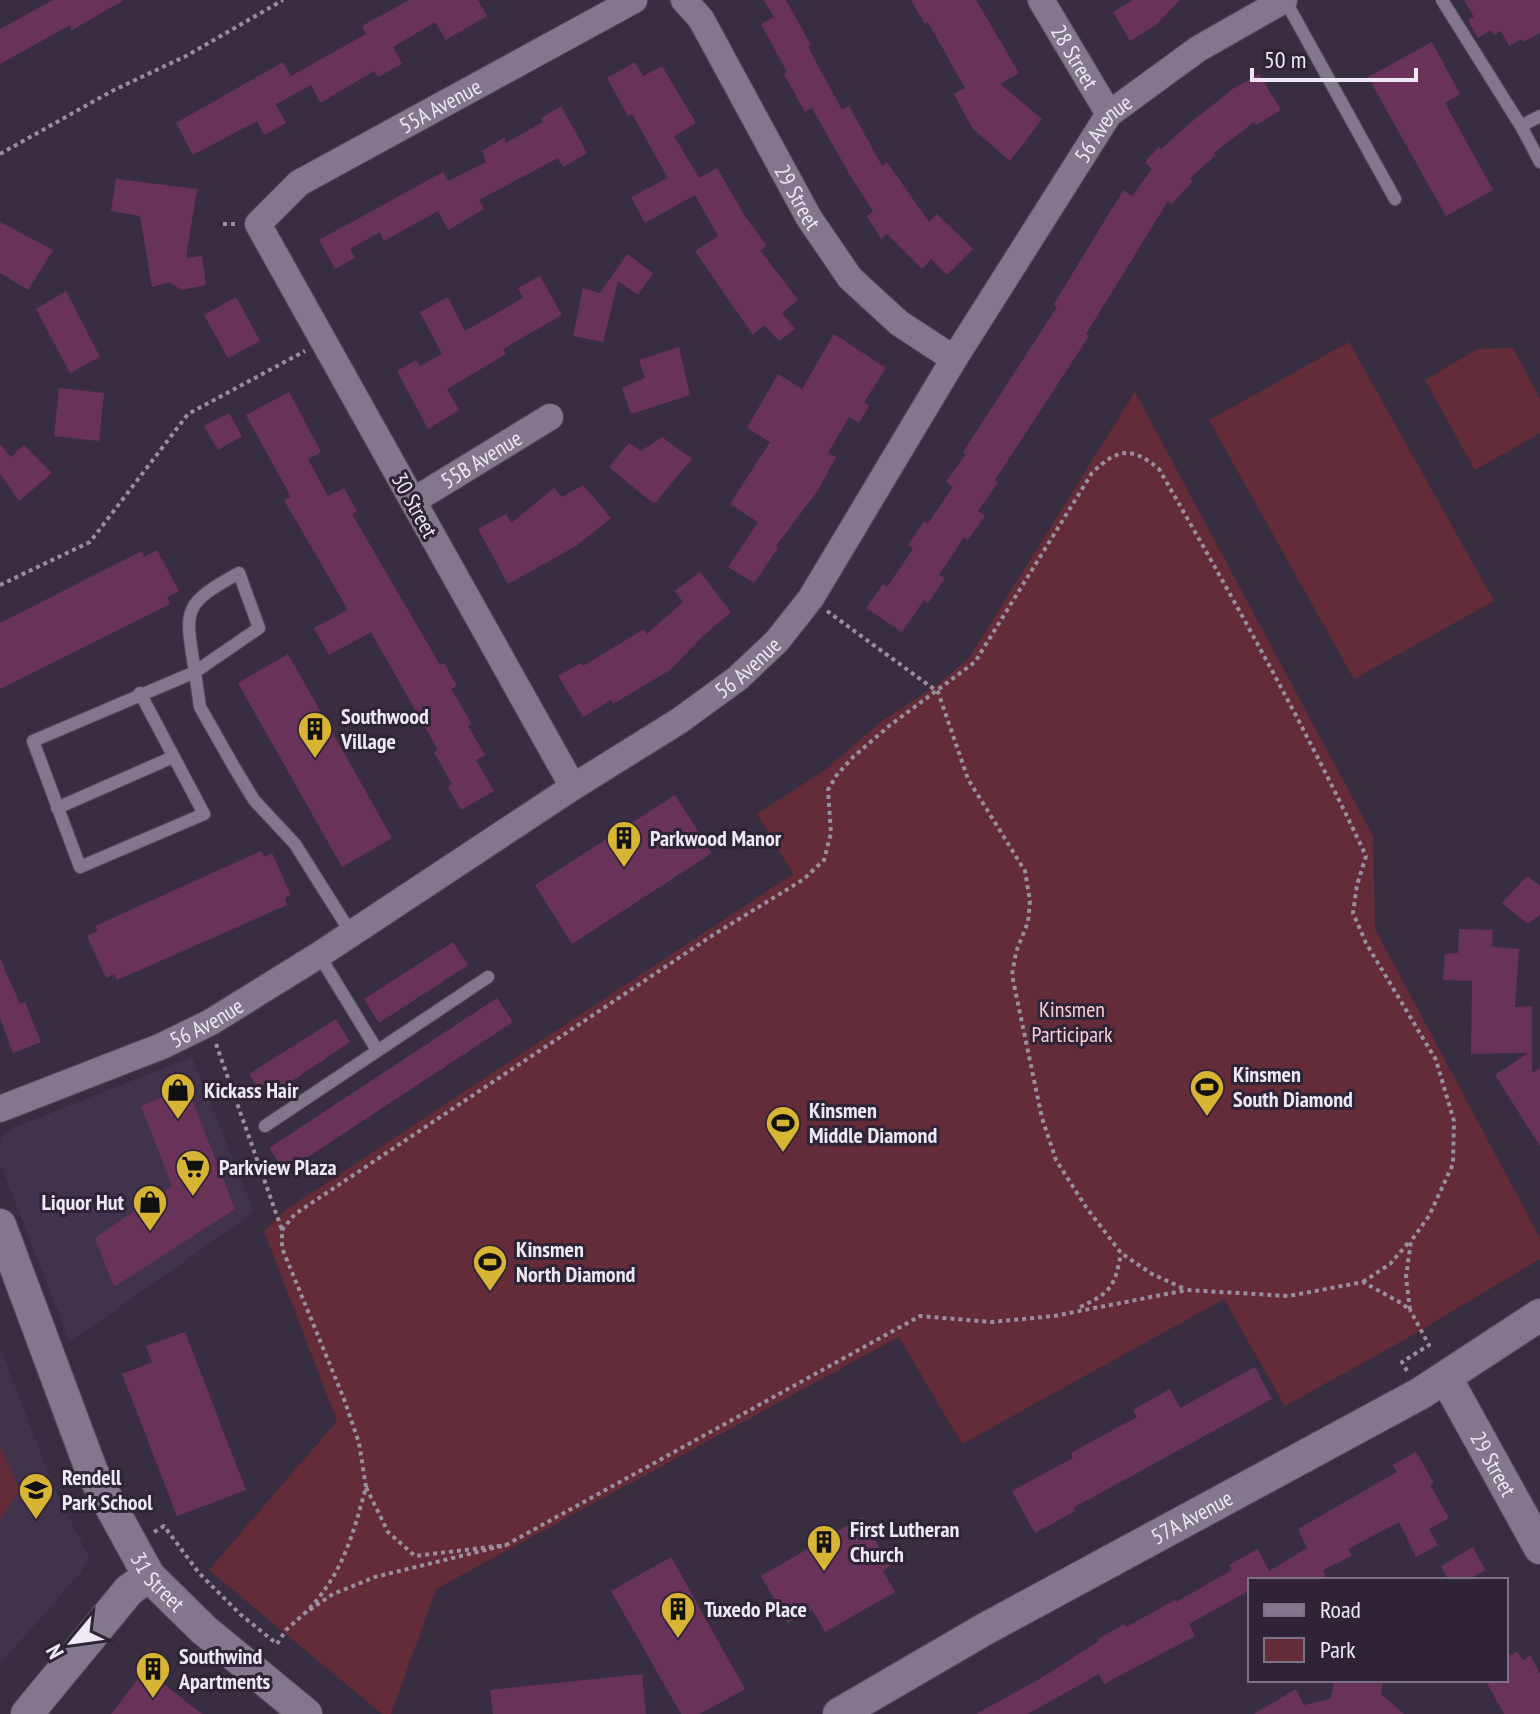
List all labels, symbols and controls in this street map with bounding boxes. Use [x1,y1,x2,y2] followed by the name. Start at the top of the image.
[1045,19,1105,94] street label: 28 Street
[1252,32,1416,82] scale bar
[1264,44,1306,75] text: 50 m
[394,72,486,140] street label: 55A Avenue
[1068,88,1137,168] street label: 56 Avenue
[769,160,827,235] street label: 29 Street
[436,424,527,495] street label: 55B Avenue
[386,468,444,542] street label: 30 Street
[709,631,787,704] street label: 56 Avenue
[340,702,429,755] place label: Southwood Village
[296,710,334,760] building icon: Southwood Village
[605,819,643,869] building icon: Parkwood Manor
[650,824,782,852] place label: Parkwood Manor
[165,991,248,1054] street label: 56 Avenue
[1031,995,1113,1048] park label: Kinsmen Participark
[1233,1060,1353,1113] place label: Kinsmen South Diamond
[1188,1068,1226,1118] sports icon: Kinsmen South Diamond
[159,1071,197,1121] shop icon: Kickass Hair
[204,1076,299,1104] place label: Kickass Hair
[809,1096,937,1149] place label: Kinsmen Middle Diamond
[764,1104,802,1154] sports icon: Kinsmen Middle Diamond
[174,1148,212,1198] supermarket icon: Parkview Plaza
[219,1153,337,1181] place label: Parkview Plaza
[131,1183,169,1233] shop icon: Liquor Hut
[41,1188,125,1216] place label: Liquor Hut
[516,1235,636,1288] place label: Kinsmen North Diamond
[471,1243,509,1293] sports icon: Kinsmen North Diamond
[1464,1426,1523,1501] street label: 29 Street
[62,1463,153,1516] place label: Rendell Park School
[17,1471,55,1521] school or university icon: Rendell Park School
[1146,1484,1237,1551] street label: 57A Avenue
[850,1515,960,1568] place label: First Lutheran Church
[805,1523,843,1573] building icon: First Lutheran Church
[125,1547,191,1617] street label: 31 Street
[1248,1578,1508,1682] legend
[659,1590,697,1640] building icon: Tuxedo Place
[1320,1594,1361,1625] text: Road
[704,1595,807,1623] place label: Tuxedo Place
[32,1602,112,1682] north arrow
[1320,1634,1356,1665] text: Park
[39,1640,70,1664] text: N
[178,1642,271,1695] place label: Southwind Apartments
[134,1650,172,1700] building icon: Southwind Apartments

